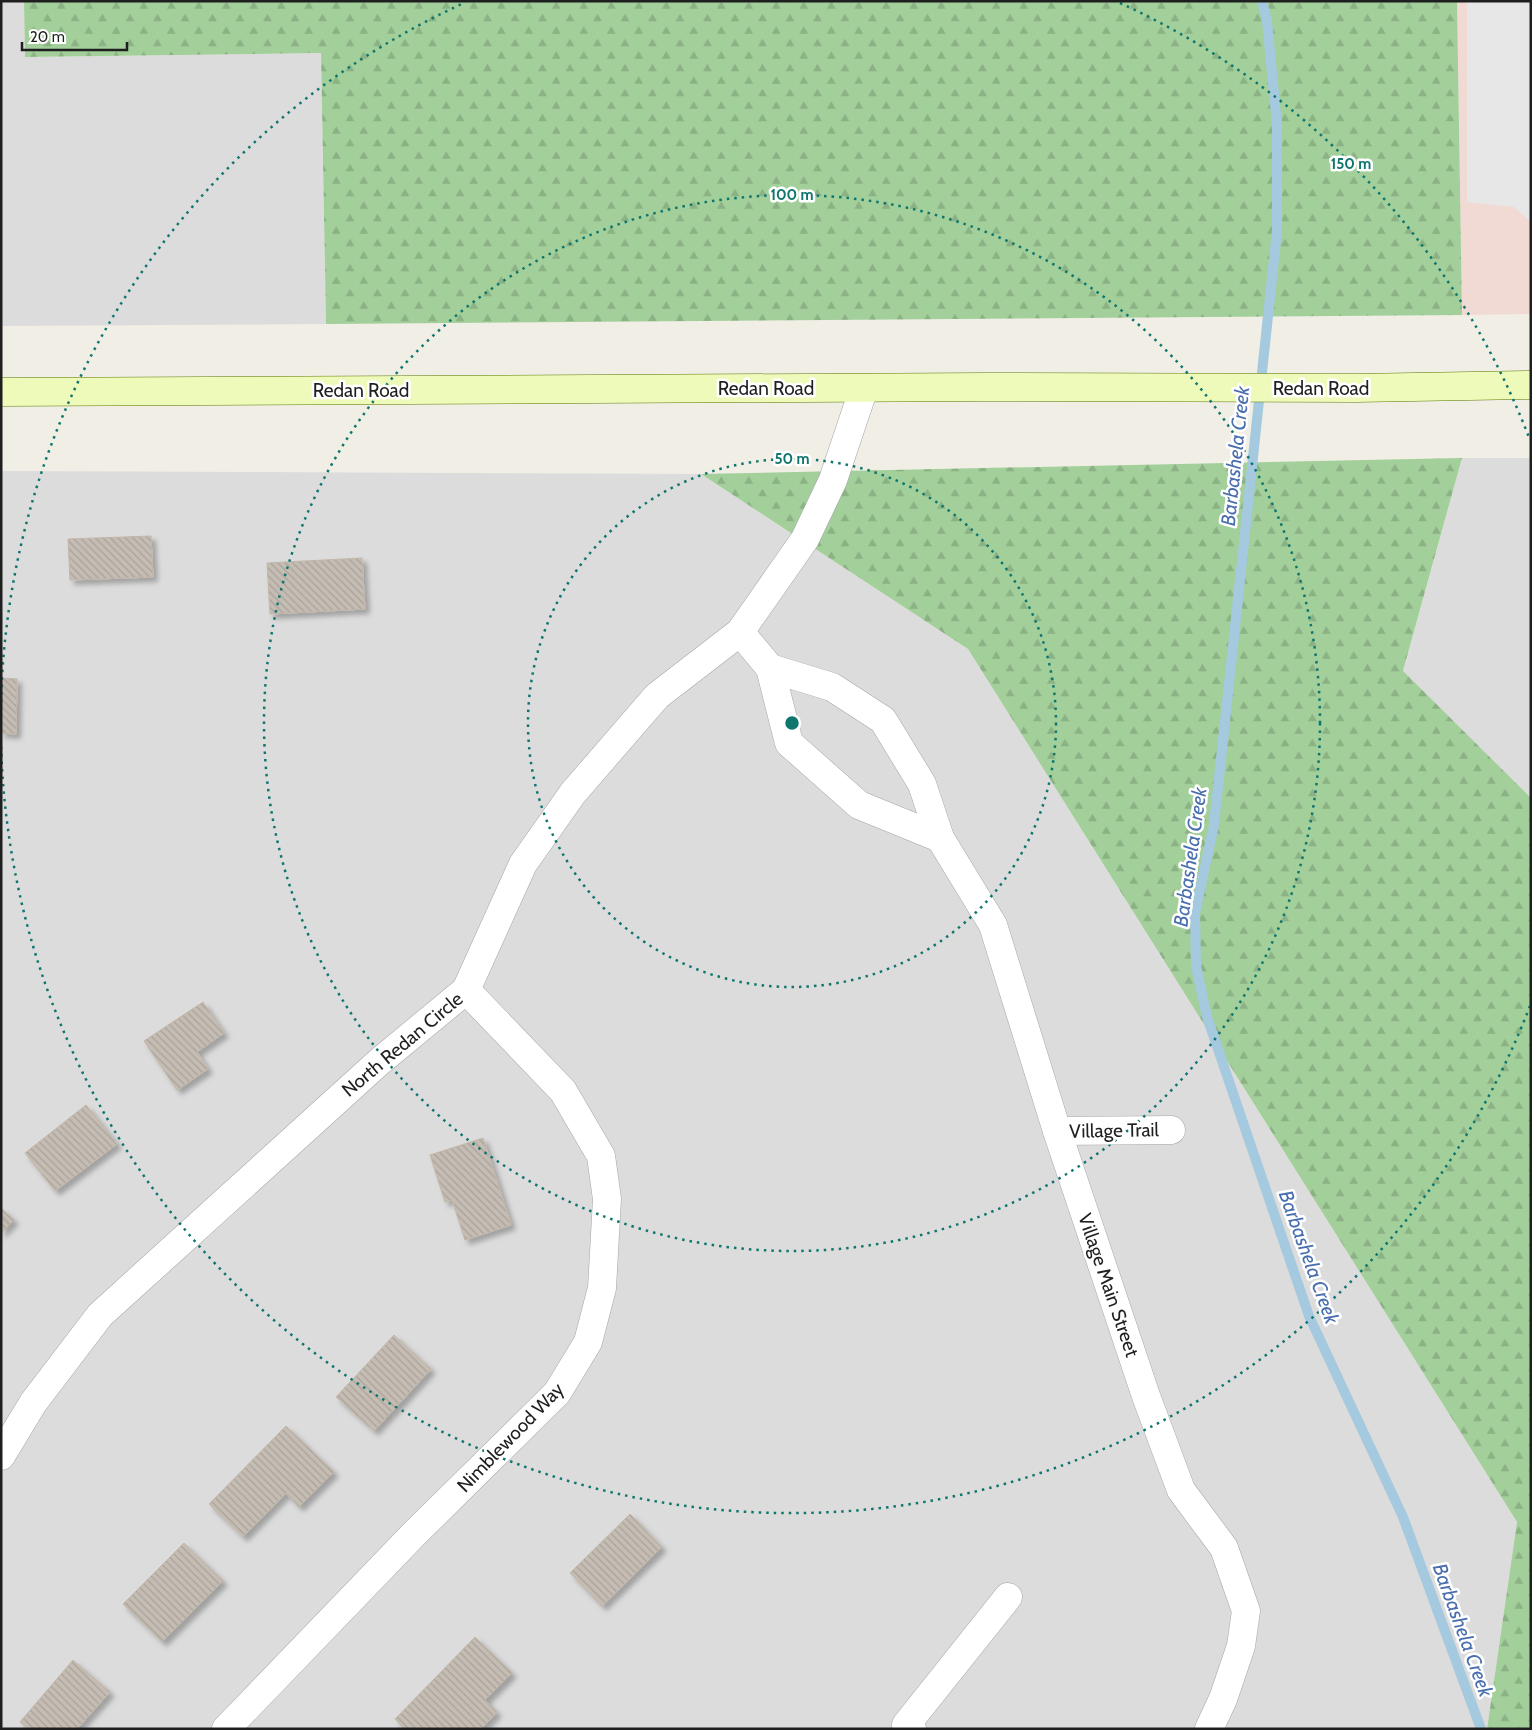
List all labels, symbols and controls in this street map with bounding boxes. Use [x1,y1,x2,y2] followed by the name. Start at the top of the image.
[22,20,128,52] scale bar
[30,28,65,46] text: 20 m
[1331,155,1371,173] text: 150 m
[770,186,814,204] text: 100 m
[718,377,814,400] street label: Redan Road
[1273,377,1369,400] street label: Redan Road
[313,379,409,402] street label: Redan Road
[1216,384,1254,527] water label: Barbashela Creek
[774,450,810,468] text: 50 m
[783,714,801,732] centre of rings
[1168,784,1212,928] water label: Barbashela Creek
[337,987,468,1102] street label: North Redan Circle
[1069,1118,1160,1143] street label: Village Trail
[1274,1187,1345,1328] water label: Barbashela Creek
[1073,1210,1144,1360] street label: Village Main Street
[452,1377,569,1497] street label: Nimblewood Way
[1428,1560,1499,1701] water label: Barbashela Creek

